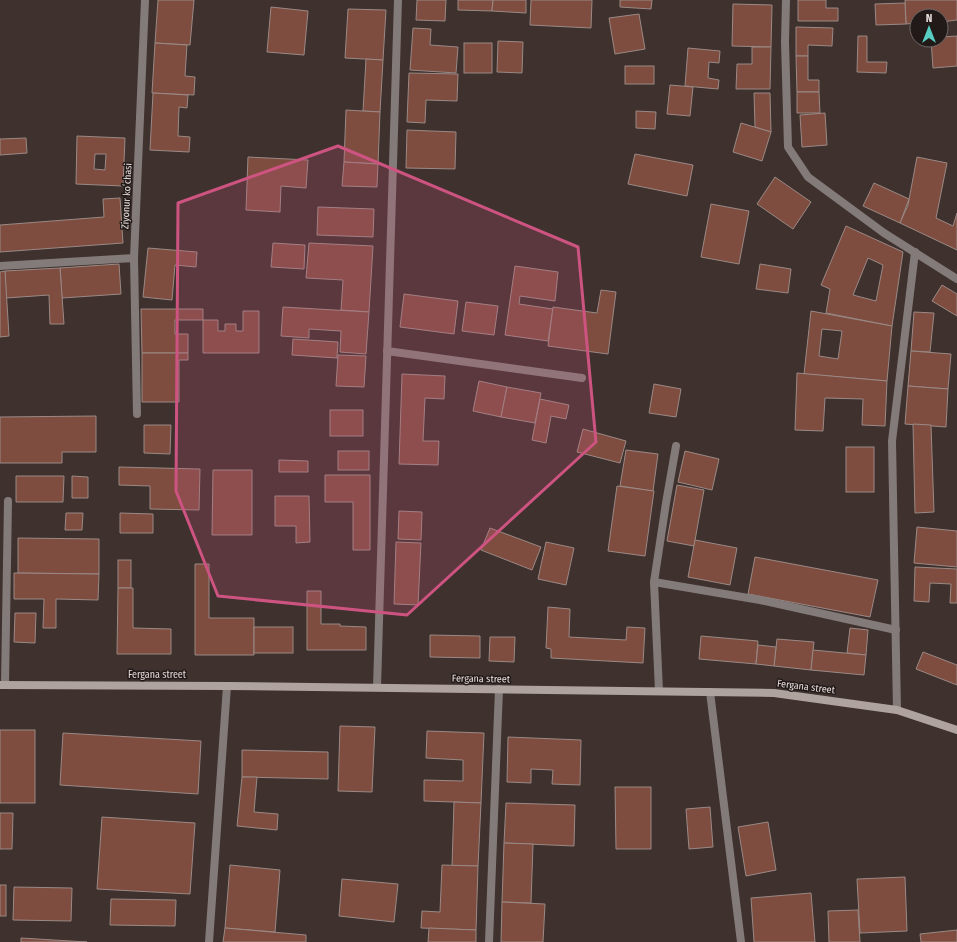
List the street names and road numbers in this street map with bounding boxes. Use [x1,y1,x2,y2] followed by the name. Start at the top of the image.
[118,163,135,229] street label: Ziyonur koʻchasi
[128,669,187,681] street label: Fergana street
[452,672,511,686] street label: Fergana street
[776,678,836,697] street label: Fergana street

